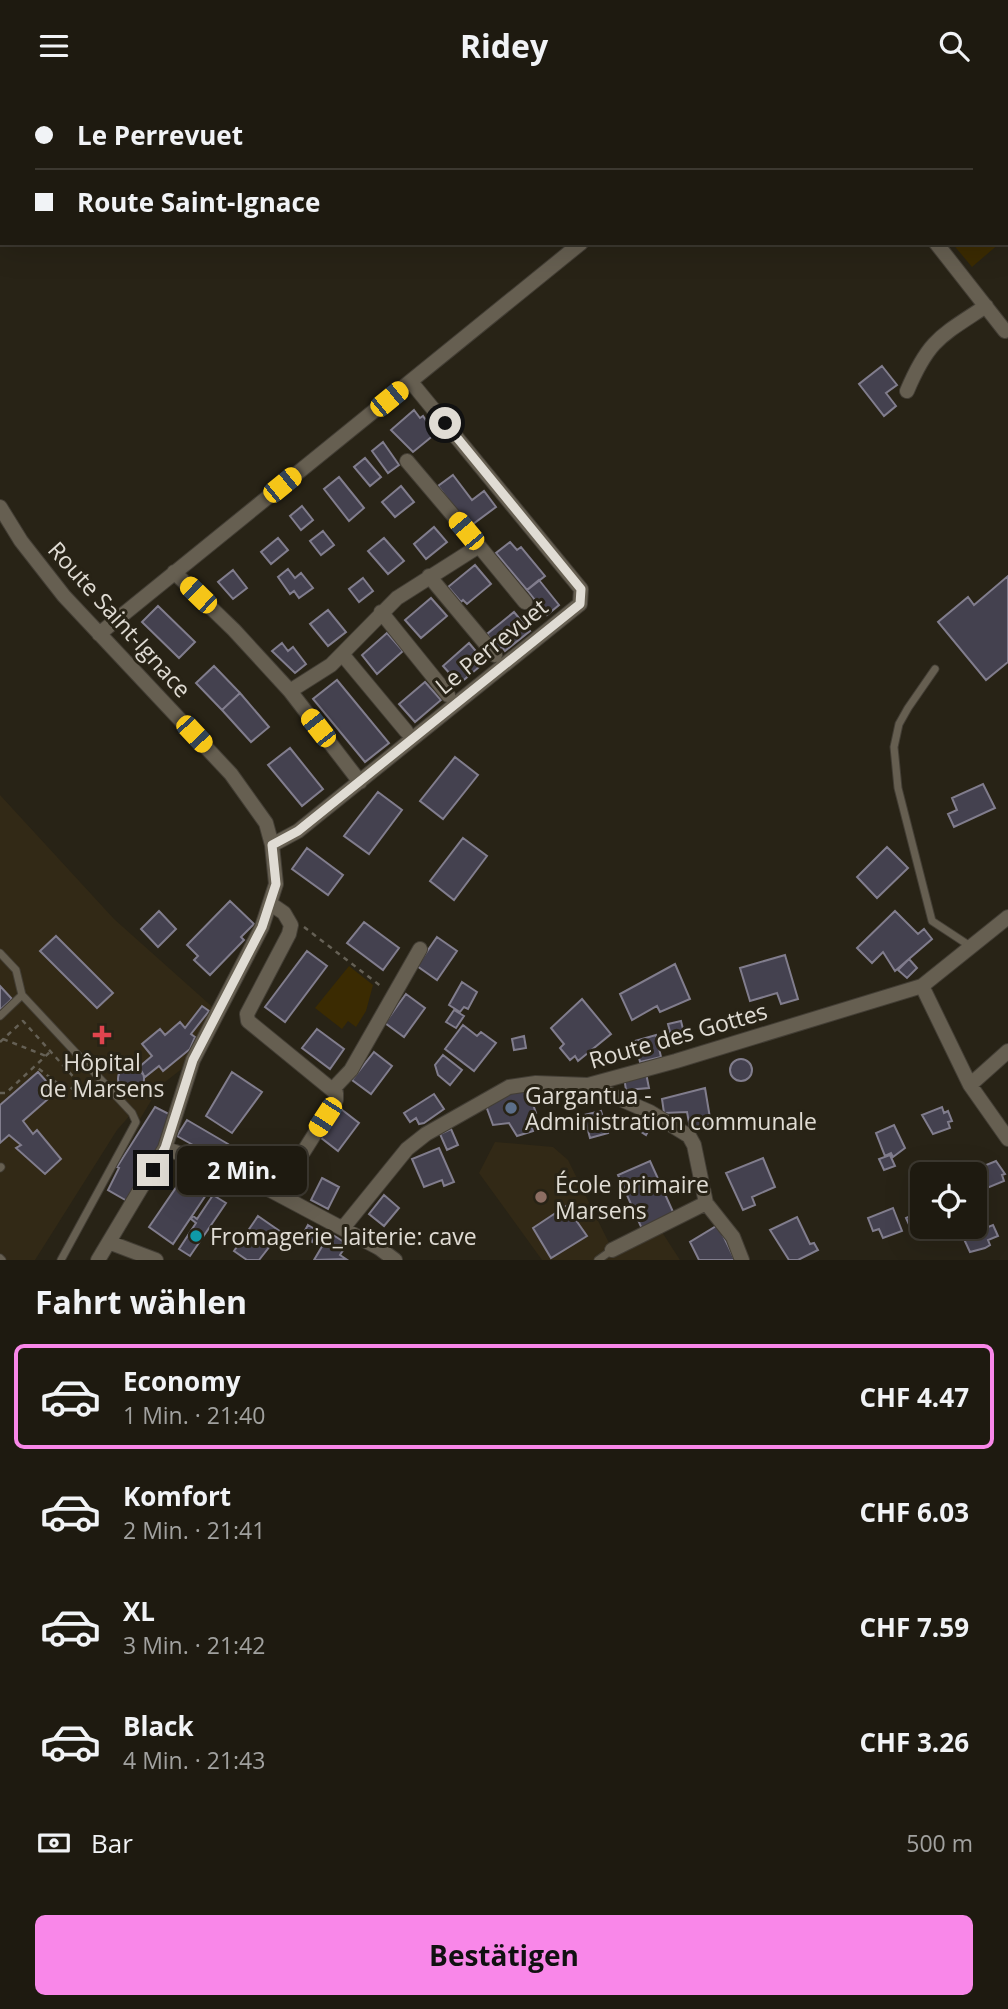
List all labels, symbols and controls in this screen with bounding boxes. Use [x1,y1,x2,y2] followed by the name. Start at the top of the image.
[460,24,548,67] text: Ridey
[35,27,73,65] icon: menu
[935,27,973,65] icon: search
[77,117,243,153] text: Le Perrevuet
[77,184,320,220] text: Route Saint-Ignace
[367,378,412,420] car
[429,407,461,439] route start
[260,464,305,506] car
[445,508,488,554] car
[41,534,199,704] street label: Route Saint-Ignace
[176,573,221,617] car
[428,591,554,701] street label: Le Perrevuet
[297,705,340,751] car
[172,711,217,757] car
[585,994,771,1076] street label: Route des Gottes
[92,1025,112,1045] marker: Hôpital de Marsens
[40,1046,164,1104] place label: Hôpital de Marsens
[525,1079,817,1137] place label: Gargantua - Administration communale
[305,1094,346,1140] car
[503,1100,519,1116] marker: Gargantua - Administration communale
[178,1145,307,1195] callout: 2 Min.
[137,1154,169,1186] route end
[207,1154,277,1186] text: 2 Min.
[910,1162,987,1239] map controls
[910,1162,987,1239] button: locate
[555,1168,709,1226] place label: École primaire Marsens
[533,1189,549,1205] marker: École primaire Marsens
[210,1220,477,1252] place label: Fromagerie_laiterie: cave
[188,1228,204,1244] marker: Fromagerie_laiterie: cave
[35,1280,247,1323] text: Fahrt wählen
[123,1363,241,1399] text: Economy
[39,1365,102,1428] icon: car
[860,1379,969,1415] text: CHF 4.47
[123,1399,265,1431] text: 1 Min. · 21:40
[123,1478,231,1514] text: Komfort
[39,1480,102,1543] icon: car
[860,1494,969,1530] text: CHF 6.03
[123,1514,265,1546] text: 2 Min. · 21:41
[123,1593,155,1629] text: XL
[39,1595,102,1658] icon: car
[860,1609,969,1645] text: CHF 7.59
[123,1629,265,1661] text: 3 Min. · 21:42
[123,1708,194,1744] text: Black
[39,1710,102,1773] icon: car
[860,1724,969,1760] text: CHF 3.26
[123,1744,265,1776] text: 4 Min. · 21:43
[35,1824,73,1862] icon: cash
[91,1825,133,1861] text: Bar
[906,1827,973,1859] text: 500 m
[35,1915,973,1995] button: Bestätigen

